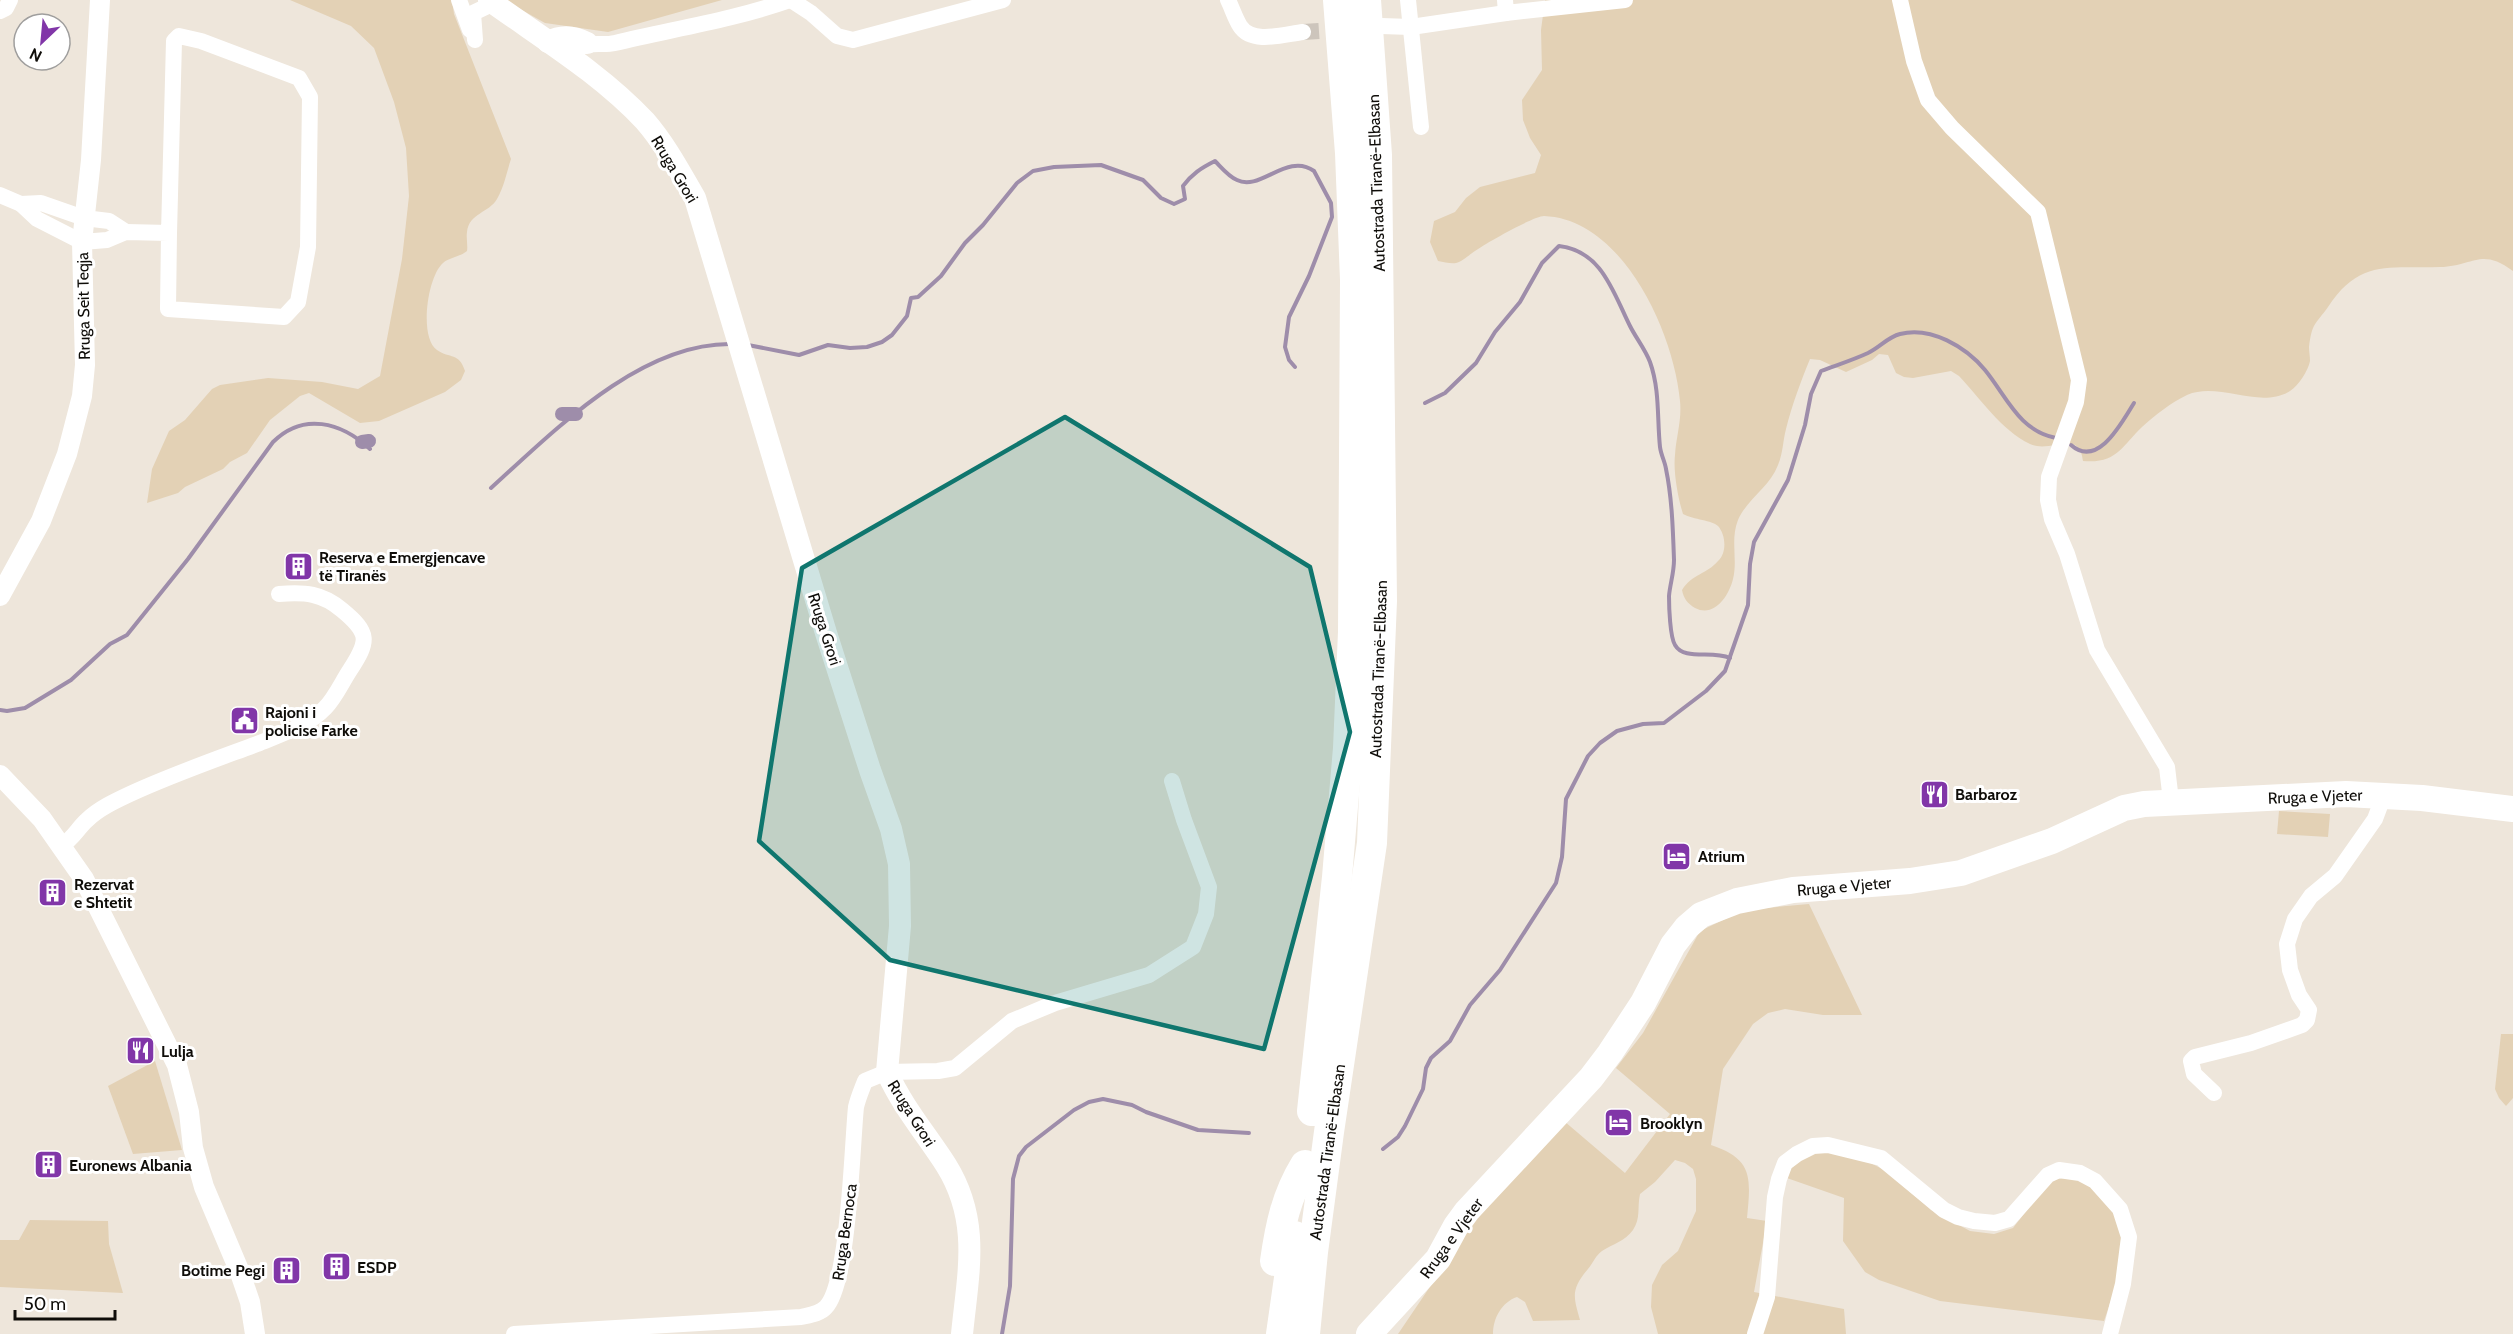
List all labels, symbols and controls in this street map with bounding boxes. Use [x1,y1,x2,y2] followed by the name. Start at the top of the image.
[12,12,72,72] north arrow
[26,44,45,66] text: N
[1364,94,1389,272] street label: Autostrada Tiranë-Elbasan
[647,132,702,206] street label: Rruga Grori
[73,252,94,360] street label: Rruga Seit Teqja
[319,548,485,585] place label: Reserva e Emergjencave të Tiranës
[282,550,314,582] building icon: Reserva e Emergjencave të Tiranës
[1366,580,1391,758] street label: Autostrada Tiranë-Elbasan
[804,591,845,668] street label: Rruga Grori
[265,703,358,740] place label: Rajoni i policise Farke
[228,705,260,737] public building icon: Rajoni i policise Farke
[1918,778,1950,810] restaurant icon: Barbaroz
[1955,785,2018,804] place label: Barbaroz
[2267,785,2364,808] street label: Rruga e Vjeter
[1661,840,1693,872] hotel icon: Atrium
[1698,847,1745,866] place label: Atrium
[1796,873,1893,900] street label: Rruga e Vjeter
[74,875,135,912] place label: Rezervat e Shtetit
[37,877,69,909] building icon: Rezervat e Shtetit
[124,1035,156,1067] restaurant icon: Lulja
[161,1042,194,1061] place label: Lulja
[1306,1063,1349,1241] street label: Autostrada Tiranë-Elbasan
[884,1076,939,1150] street label: Rruga Grori
[1603,1107,1635,1139] hotel icon: Brooklyn
[1640,1114,1703,1133] place label: Brooklyn
[32,1149,64,1181] building icon: Euronews Albania
[69,1156,192,1175] place label: Euronews Albania
[828,1182,861,1282] street label: Rruga Bernoca
[1416,1194,1487,1282] street label: Rruga e Vjeter
[320,1251,352,1283] building icon: ESDP
[270,1254,302,1286] building icon: Botime Pegi
[357,1258,397,1277] place label: ESDP
[181,1261,265,1280] place label: Botime Pegi
[15,1283,116,1321] scale bar
[24,1293,66,1315] text: 50 m

